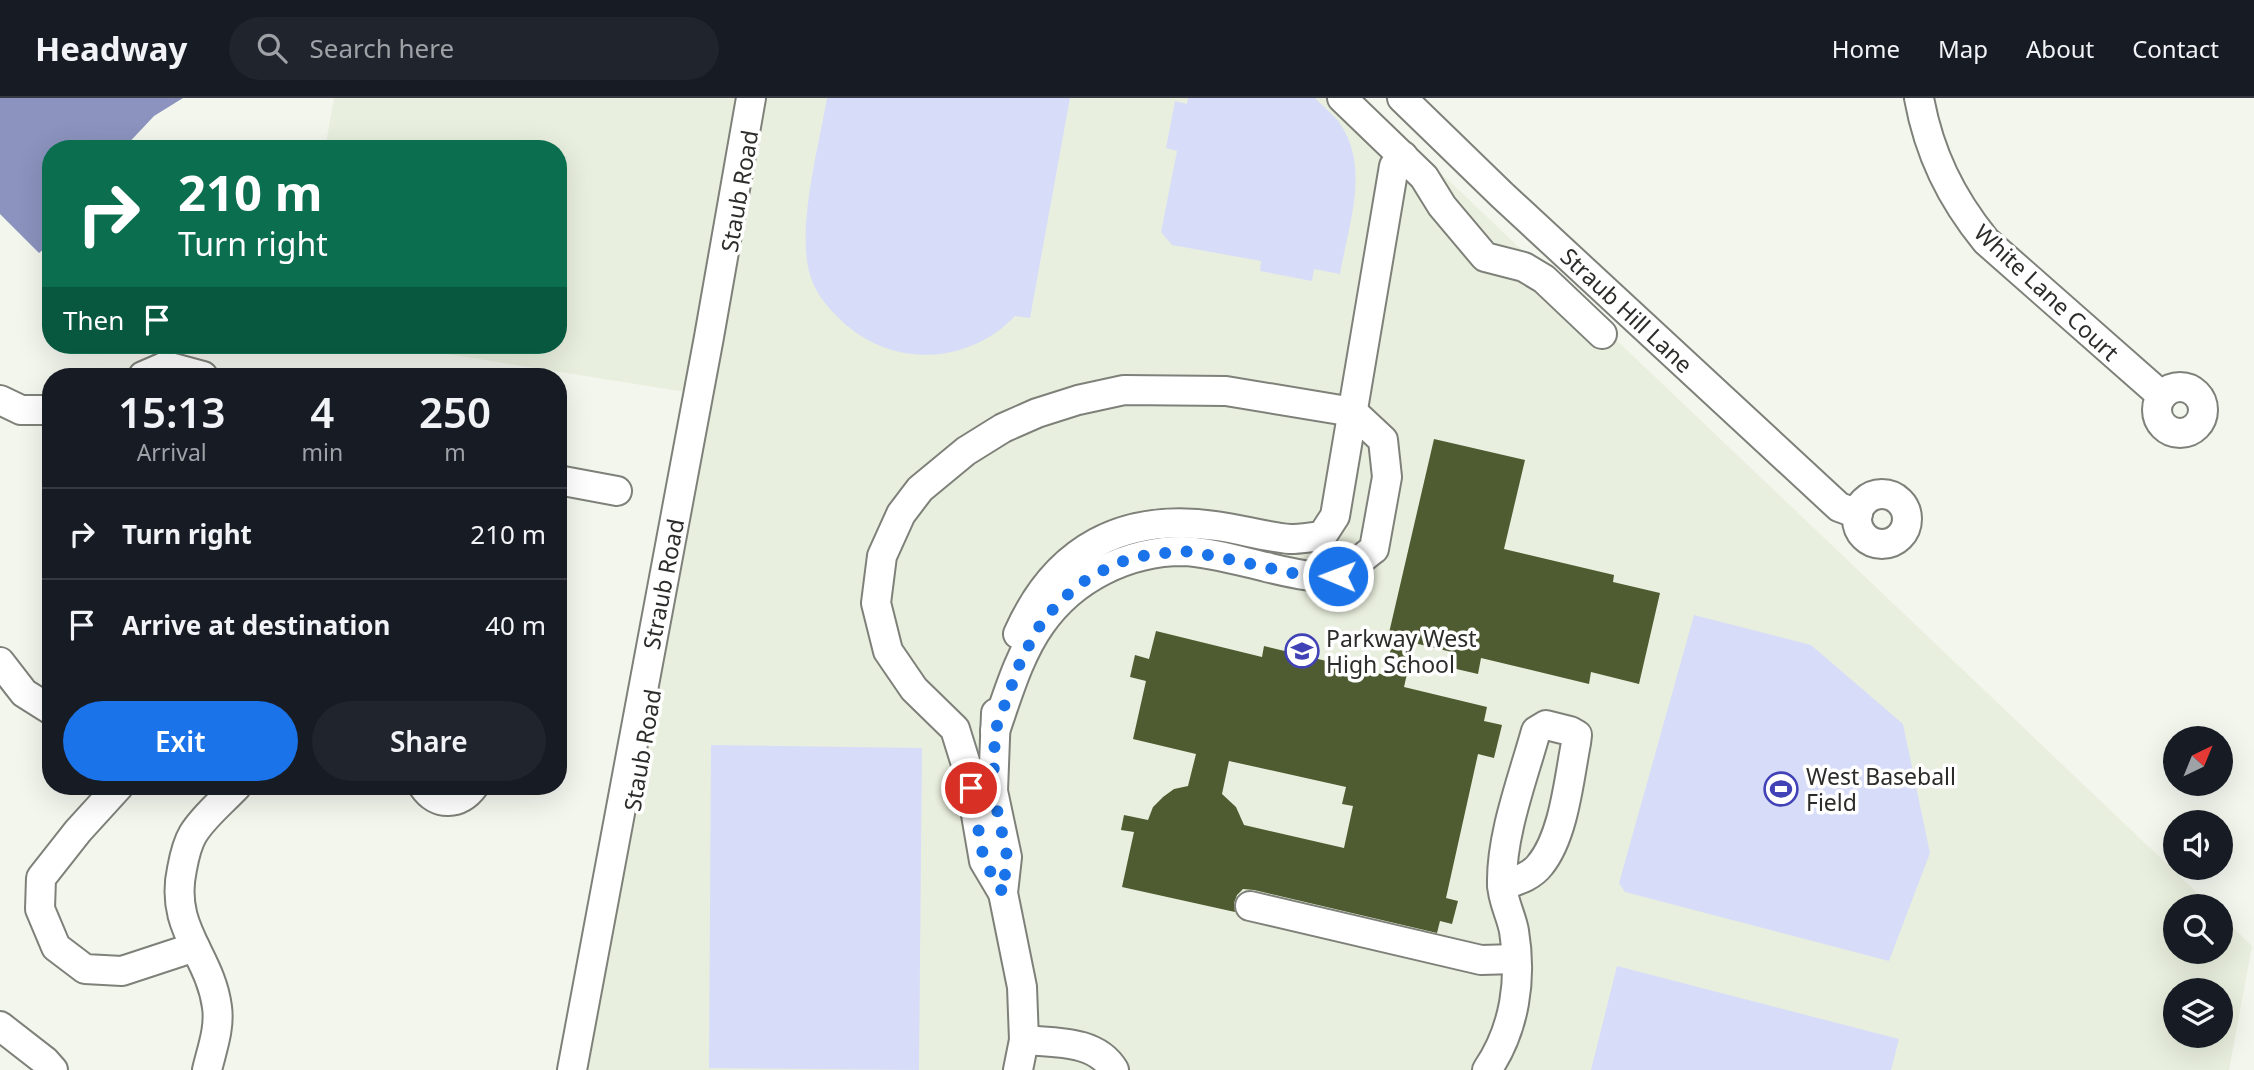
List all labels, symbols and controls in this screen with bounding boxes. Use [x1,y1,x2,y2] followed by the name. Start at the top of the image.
[229,17,719,80] search box
[35,26,187,71] text: Headway
[253,29,291,67] icon: search
[309,30,454,66] text: Search here
[1832,32,1900,65] text: Home
[1938,32,1988,65] text: Map
[2026,32,2094,65] text: About
[2132,32,2219,65] text: Contact
[713,127,765,255] street label: Staub Road
[178,159,323,225] text: 210 m
[63,168,154,259] icon: right
[1968,216,2126,368] street label: White Lane Court
[178,222,328,265] text: Turn right
[1554,240,1700,380] street label: Straub Hill Lane
[138,301,176,339] icon: arrive
[63,302,124,338] text: Then
[118,383,226,440] text: 15:13
[310,383,334,440] text: 4
[419,383,491,440] text: 250
[137,436,207,468] text: Arrival
[301,436,343,468] text: min
[444,436,466,468] text: m
[63,515,101,553] icon: right
[122,516,252,552] text: Turn right
[470,516,546,552] text: 210 m
[635,516,691,652] street label: Straub Road
[1301,539,1375,613] position arrow
[63,606,101,644] icon: arrive
[122,607,391,643] text: Arrive at destination
[485,607,546,643] text: 40 m
[1326,622,1477,680] place label: Parkway West High School
[1283,632,1321,670] school or university icon: Parkway West High School
[616,686,668,814] street label: Staub Road
[63,701,298,781] button: Exit
[312,701,546,781] button: Share
[2163,726,2233,796] north arrow
[2163,726,2233,1048] map controls
[941,758,1001,818] pin
[1806,760,1956,818] place label: West Baseball Field
[952,769,990,807] icon: arrive
[1762,770,1800,808] sports icon: West Baseball Field
[2163,810,2233,880] button: sound
[2163,894,2233,964] button: search
[2163,978,2233,1048] button: layers

